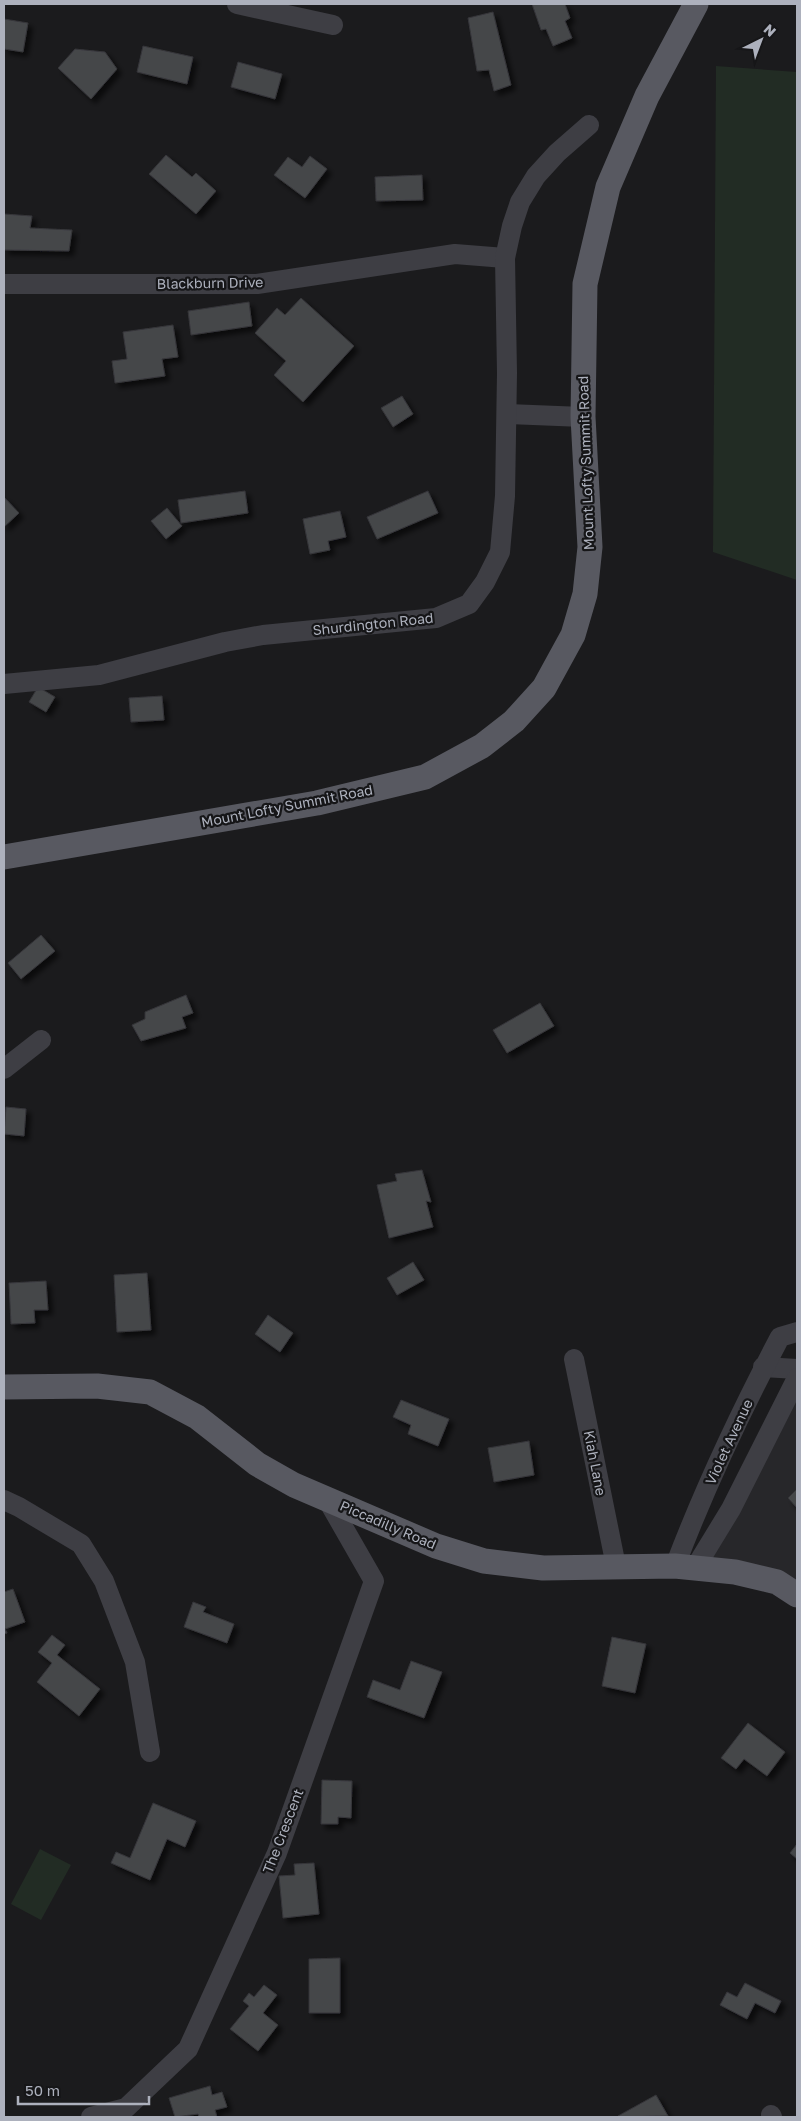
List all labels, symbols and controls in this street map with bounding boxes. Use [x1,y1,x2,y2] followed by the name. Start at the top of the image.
[736,15,786,65] north arrow
[760,20,780,40] text: N
[157,273,263,292] street label: Blackburn Drive
[574,376,597,550] street label: Mount Lofty Summit Road
[312,609,434,638] street label: Shurdington Road
[200,781,374,830] street label: Mount Lofty Summit Road
[701,1396,756,1487] street label: Violet Avenue
[581,1429,610,1497] street label: Kiah Lane
[338,1497,439,1552] street label: Piccadilly Road
[259,1786,306,1875] street label: The Crescent
[18,2074,149,2106] scale bar
[25,2081,60,2099] text: 50 m

